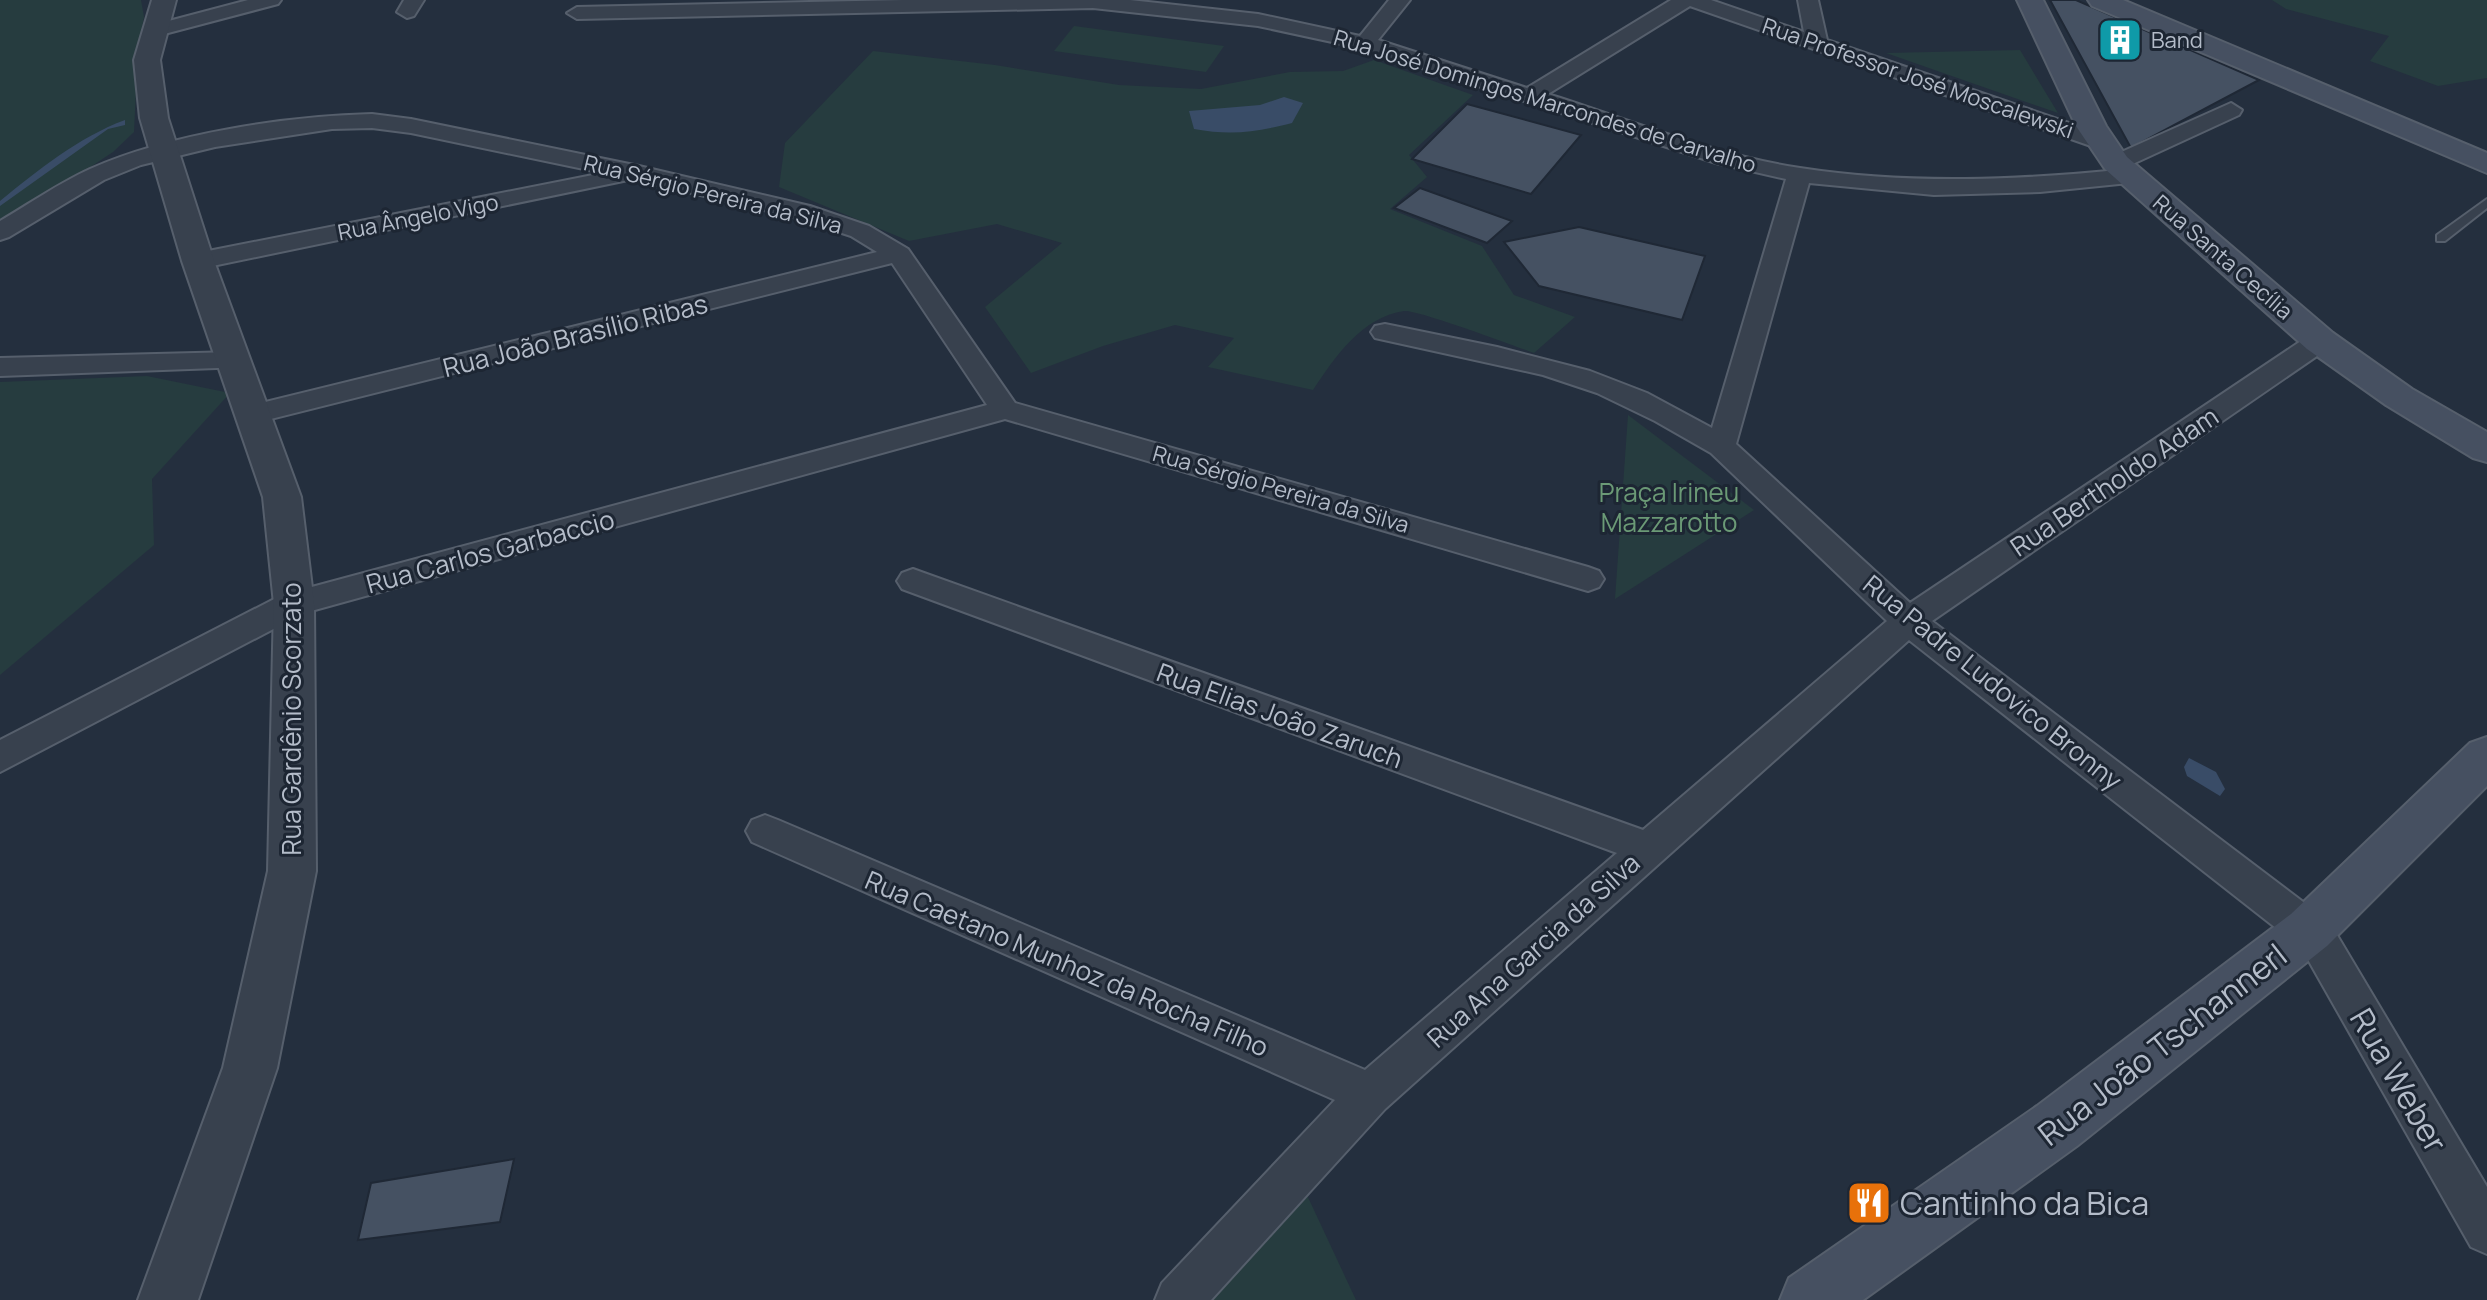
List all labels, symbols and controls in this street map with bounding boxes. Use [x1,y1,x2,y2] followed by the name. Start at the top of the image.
[1759,11,2077,145] street label: Rua Professor José Moscalewski
[2096,16,2144,64] building icon: Band
[1330,22,1760,180] street label: Rua José Domingos Marcondes de Carvalho
[2151,25,2203,55] place label: Band
[581,147,845,241] street label: Rua Sérgio Pereira da Silva
[335,187,501,247] street label: Rua Ângelo Vigo
[2147,188,2299,326] street label: Rua Santa Cecília
[439,285,711,385] street label: Rua João Brasílio Ribas
[2003,398,2225,564] street label: Rua Bertholdo Adam
[1149,438,1413,540] street label: Rua Sérgio Pereira da Silva
[1599,474,1739,540] park label: Praça Irineu Mazzarotto
[362,501,618,601] street label: Rua Carlos Garbaccio
[1856,566,2130,798] street label: Rua Padre Ludovico Bronny
[273,582,309,856] street label: Rua Gardênio Scorzato
[1152,654,1408,776] street label: Rua Elias João Zaruch
[1419,845,1647,1055] street label: Rua Ana Garcia da Silva
[860,861,1274,1065] street label: Rua Caetano Munhoz da Rocha Filho
[2029,933,2295,1155] street label: Rua João Tschannerl
[2340,1000,2458,1160] street label: Rua Weber
[1845,1179,1893,1227] restaurant icon: Cantinho da Bica
[1900,1181,2149,1225] place label: Cantinho da Bica

